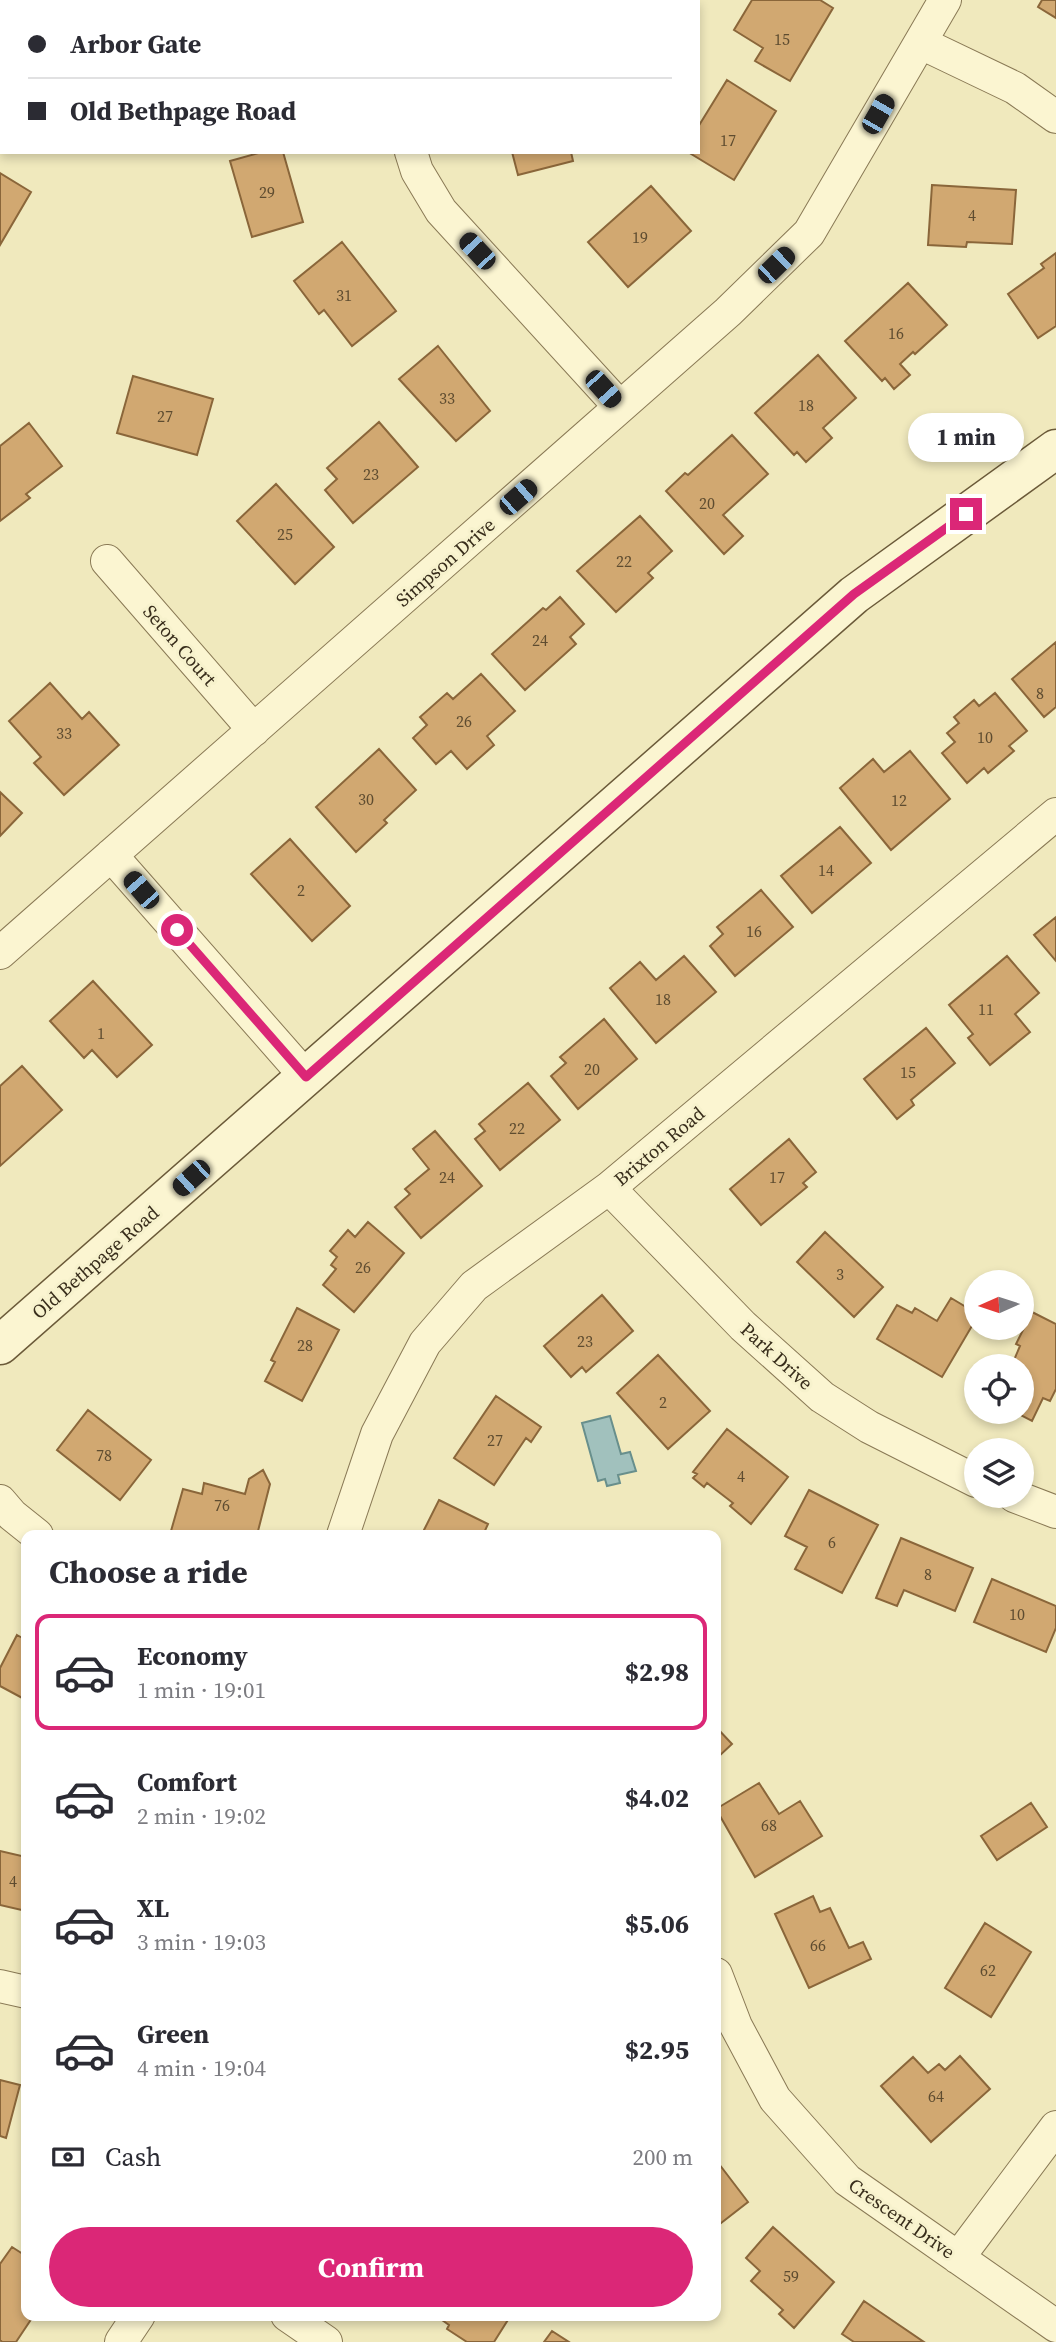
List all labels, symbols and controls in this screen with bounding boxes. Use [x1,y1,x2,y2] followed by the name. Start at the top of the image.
[70,26,201,62] text: Arbor Gate
[774,28,790,50] house number: 15
[859,91,898,137] car
[70,93,296,129] text: Old Bethpage Road
[720,129,736,151] house number: 17
[259,181,275,203] house number: 29
[968,204,976,226] house number: 4
[632,226,648,248] house number: 19
[455,228,500,274] car
[754,243,799,287] car
[336,284,352,306] house number: 31
[888,322,904,344] house number: 16
[582,366,625,412] car
[439,387,455,409] house number: 33
[798,394,814,416] house number: 18
[157,405,173,427] house number: 27
[908,412,1024,462] callout: 1 min
[936,421,996,453] text: 1 min
[363,463,379,485] house number: 23
[496,475,541,519] car
[699,492,715,514] house number: 20
[950,498,982,530] route end
[390,512,500,612] street label: Simpson Drive
[277,523,293,545] house number: 25
[616,550,632,572] house number: 22
[137,599,223,692] street label: Seton Court
[532,629,548,651] house number: 24
[1036,682,1044,704] house number: 8
[456,710,472,732] house number: 26
[56,722,72,744] house number: 33
[977,726,993,748] house number: 10
[358,788,374,810] house number: 30
[891,789,907,811] house number: 12
[818,859,834,881] house number: 14
[120,867,163,913] car
[297,879,305,901] house number: 2
[161,914,193,946] route start
[746,920,762,942] house number: 16
[655,988,671,1010] house number: 18
[978,998,994,1020] house number: 11
[97,1022,105,1044] house number: 1
[584,1058,600,1080] house number: 20
[900,1061,916,1083] house number: 15
[608,1100,710,1192] street label: Brixton Road
[509,1117,525,1139] house number: 22
[169,1156,214,1200] car
[439,1166,455,1188] house number: 24
[769,1166,785,1188] house number: 17
[26,1199,164,1325] street label: Old Bethpage Road
[355,1256,371,1278] house number: 26
[836,1263,844,1285] house number: 3
[964,1270,1034,1340] north arrow
[964,1270,1034,1508] map controls
[735,1316,819,1396] street label: Park Drive
[577,1330,593,1352] house number: 23
[297,1334,313,1356] house number: 28
[964,1354,1034,1424] button: locate
[659,1391,667,1413] house number: 2
[487,1429,503,1451] house number: 27
[964,1438,1034,1508] button: layers
[96,1444,112,1466] house number: 78
[737,1465,745,1487] house number: 4
[214,1494,230,1516] house number: 76
[828,1531,836,1553] house number: 6
[49,1550,248,1594] text: Choose a ride
[924,1563,932,1585] house number: 8
[1009,1603,1025,1625] house number: 10
[137,1638,248,1674] text: Economy
[53,1641,116,1704] icon: car
[625,1654,689,1690] text: $2.98
[137,1674,266,1706] text: 1 min · 19:01
[137,1764,237,1800] text: Comfort
[53,1767,116,1830] icon: car
[625,1780,689,1816] text: $4.02
[137,1800,266,1832] text: 2 min · 19:02
[761,1814,777,1836] house number: 68
[9,1870,17,1892] house number: 4
[137,1890,169,1926] text: XL
[53,1893,116,1956] icon: car
[625,1906,689,1942] text: $5.06
[137,1926,266,1958] text: 3 min · 19:03
[810,1934,826,1956] house number: 66
[980,1959,996,1981] house number: 62
[137,2016,209,2052] text: Green
[53,2019,116,2082] icon: car
[625,2032,689,2068] text: $2.95
[137,2052,266,2084] text: 4 min · 19:04
[928,2085,944,2107] house number: 64
[49,2138,87,2176] icon: cash
[105,2139,161,2175] text: Cash
[632,2141,693,2173] text: 200 m
[844,2172,960,2264] street label: Crescent Drive
[49,2227,693,2307] button: Confirm
[783,2265,799,2287] house number: 59

